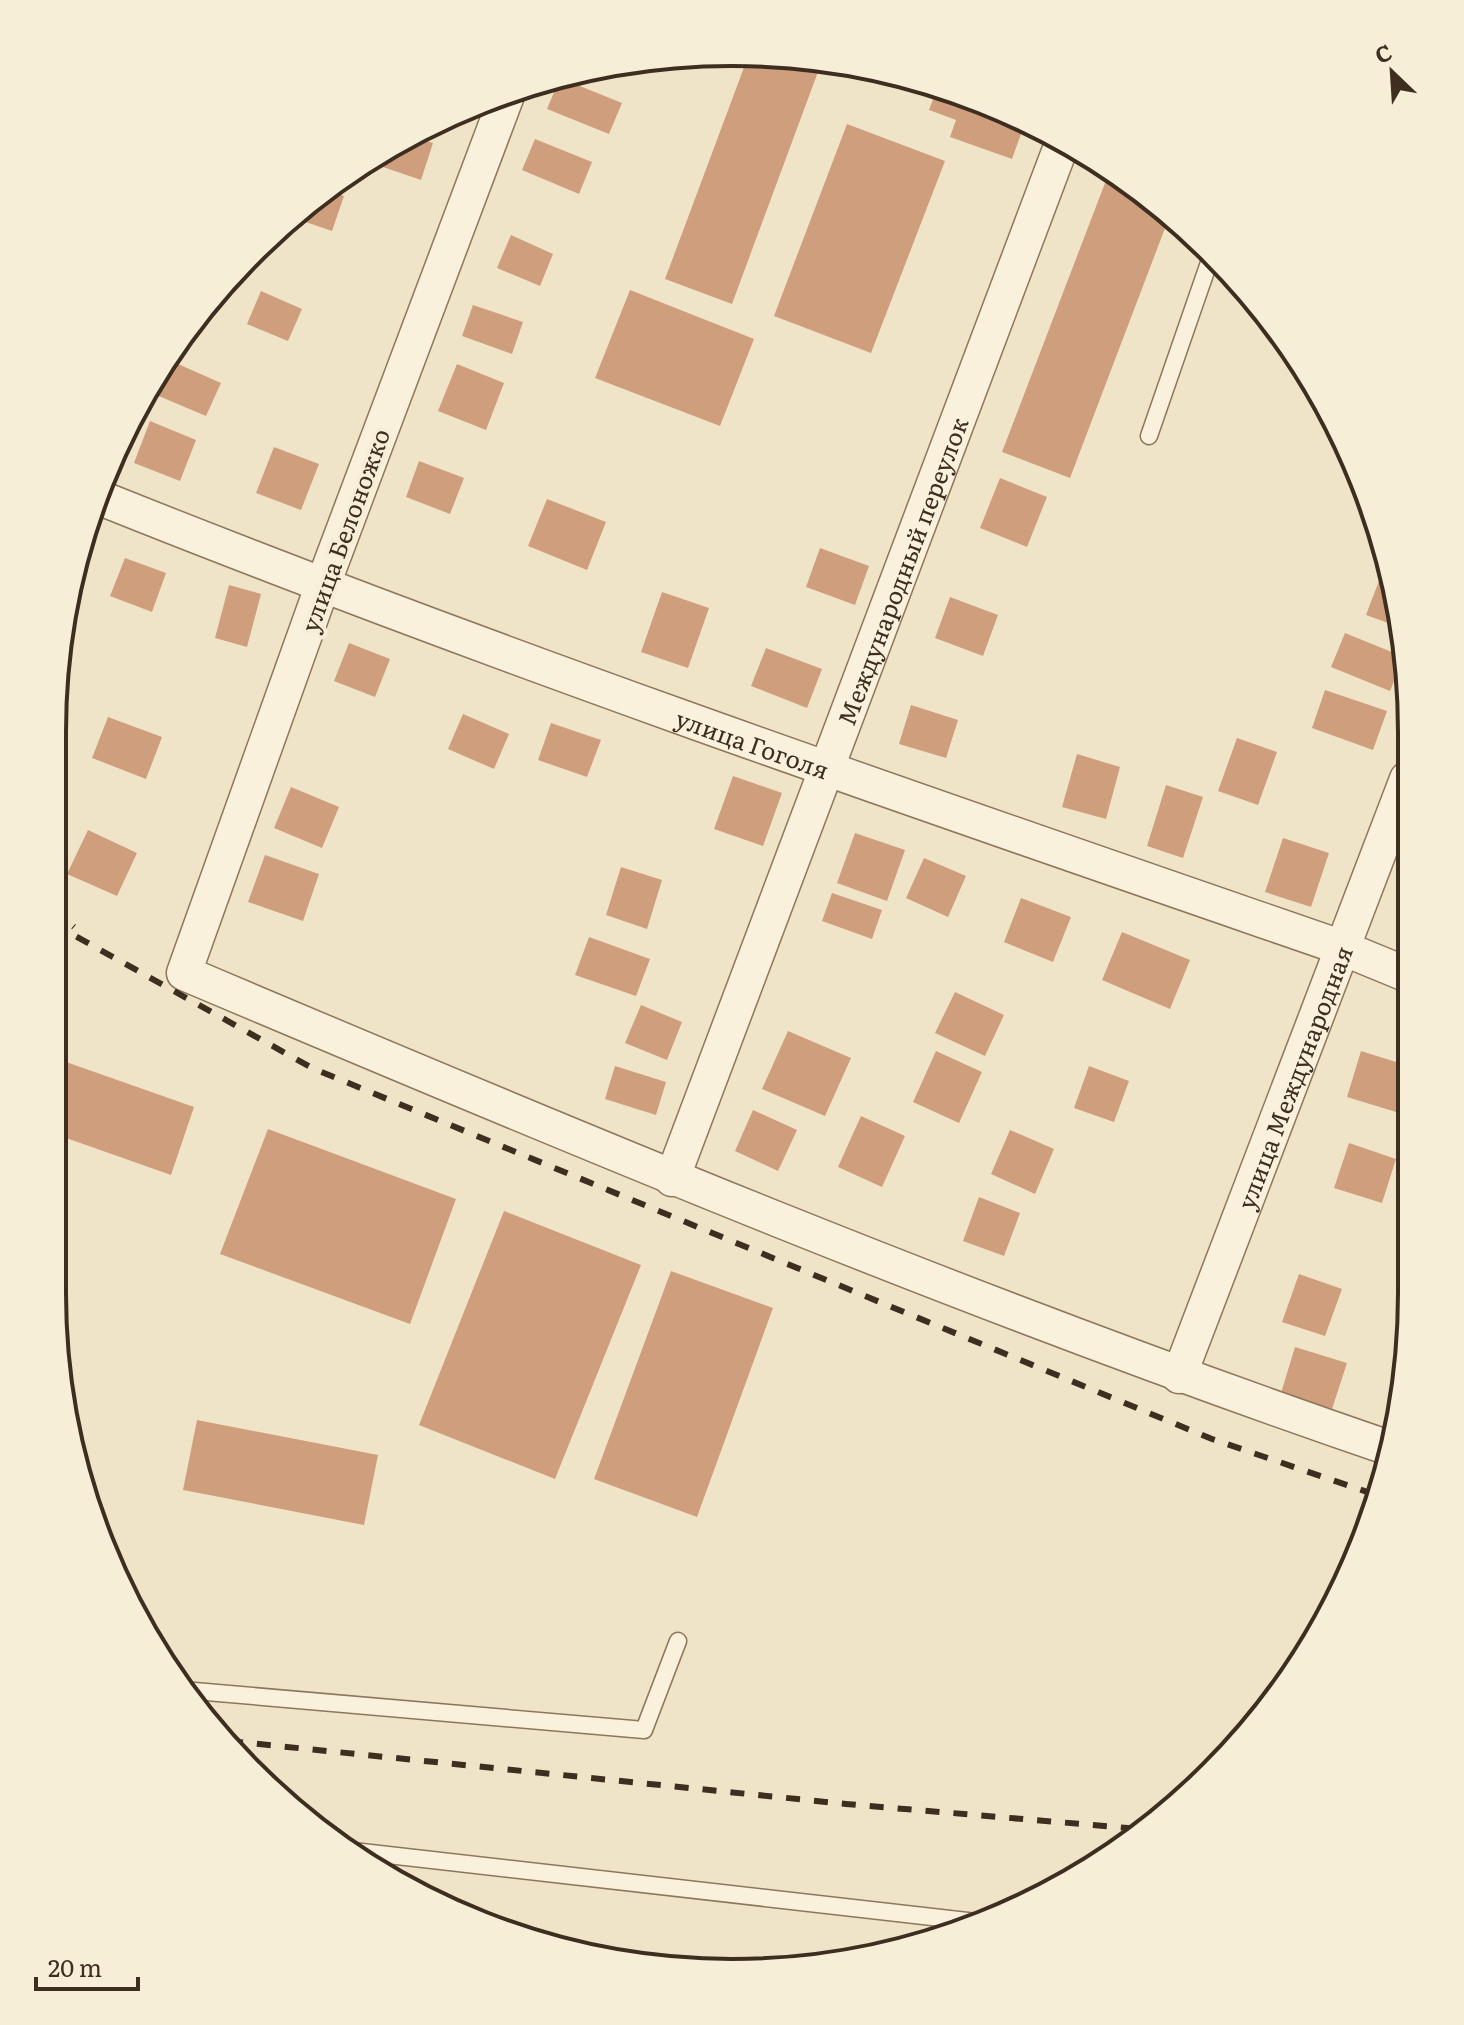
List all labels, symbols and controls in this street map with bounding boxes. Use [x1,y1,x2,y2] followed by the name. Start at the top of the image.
[1352,32,1432,112] north arrow
[1369,34,1397,71] text: С
[827,412,975,730] street label: Международный переулок
[291,423,397,637] street label: улица Белоножко
[671,699,834,786] street label: улица Гоголя
[1227,940,1359,1214] street label: улица Международная
[36,1941,138,1991] scale bar
[48,1949,102,1984] text: 20 m

